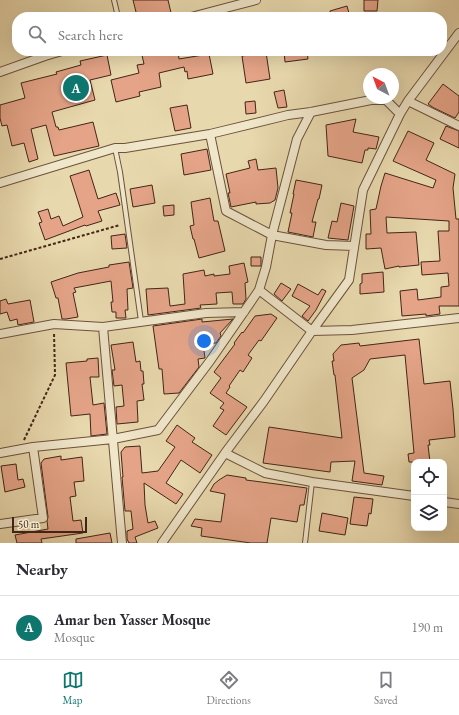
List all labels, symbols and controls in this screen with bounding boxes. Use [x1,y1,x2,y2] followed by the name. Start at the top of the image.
[12,12,447,56] search box
[26,23,48,45] icon: search
[58,25,123,44] text: Search here
[363,68,399,104] north arrow
[63,73,89,103] pin: A
[194,331,214,351] your location
[411,459,447,531] map controls
[411,459,447,495] button: locate
[411,495,447,531] button: layers
[12,515,87,534] scale bar
[18,517,39,531] text: 50 m
[16,558,68,580] text: Nearby
[54,610,211,629] text: Amar ben Yasser Mosque
[24,619,34,636] text: A
[412,619,443,636] text: 190 m
[54,629,95,646] text: Mosque
[62,669,84,707] tab: Map
[207,669,251,707] tab: Directions
[374,669,397,707] tab: Saved

